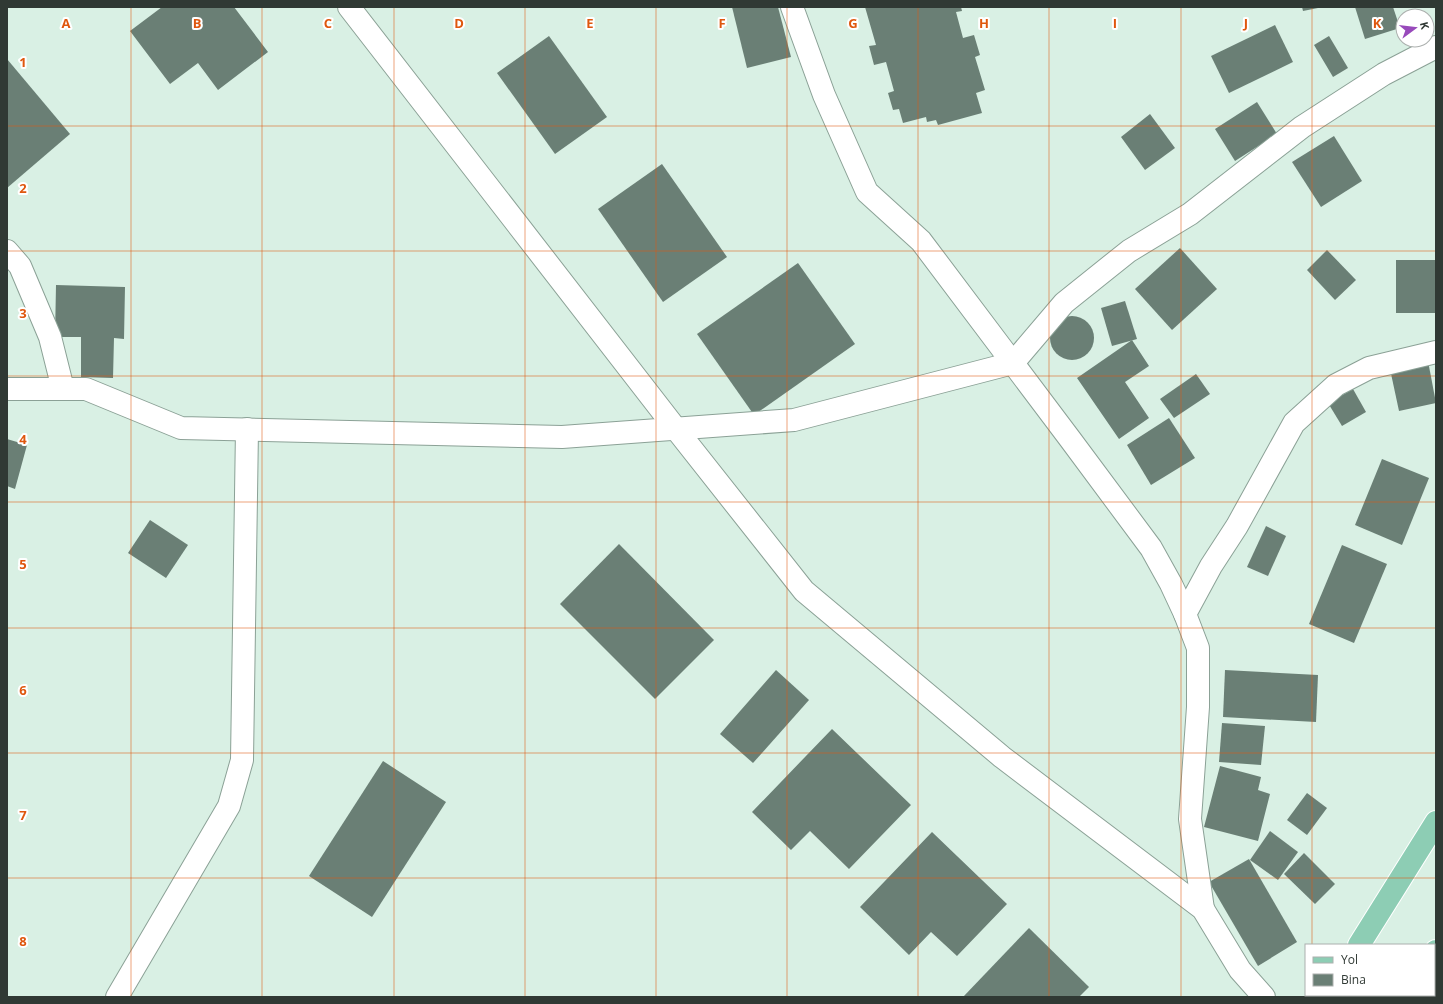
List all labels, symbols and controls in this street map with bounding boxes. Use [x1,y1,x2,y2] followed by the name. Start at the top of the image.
[1395,8,1435,48] north arrow
[62,14,71,32] text: A
[193,14,202,32] text: B
[324,14,332,32] text: C
[454,14,464,32] text: D
[586,14,594,32] text: E
[718,14,726,32] text: F
[848,14,858,32] text: G
[979,14,989,32] text: H
[1113,14,1117,32] text: I
[1243,14,1248,32] text: J
[1373,14,1382,32] text: K
[1417,20,1434,31] text: K
[19,53,27,71] text: 1
[19,179,27,197] text: 2
[19,304,27,322] text: 3
[19,430,27,448] text: 4
[19,555,27,573] text: 5
[19,681,27,699] text: 6
[19,806,27,824] text: 7
[19,932,27,950] text: 8
[1305,944,1435,996] legend
[1341,951,1358,968] text: Yol
[1341,971,1366,988] text: Bina

